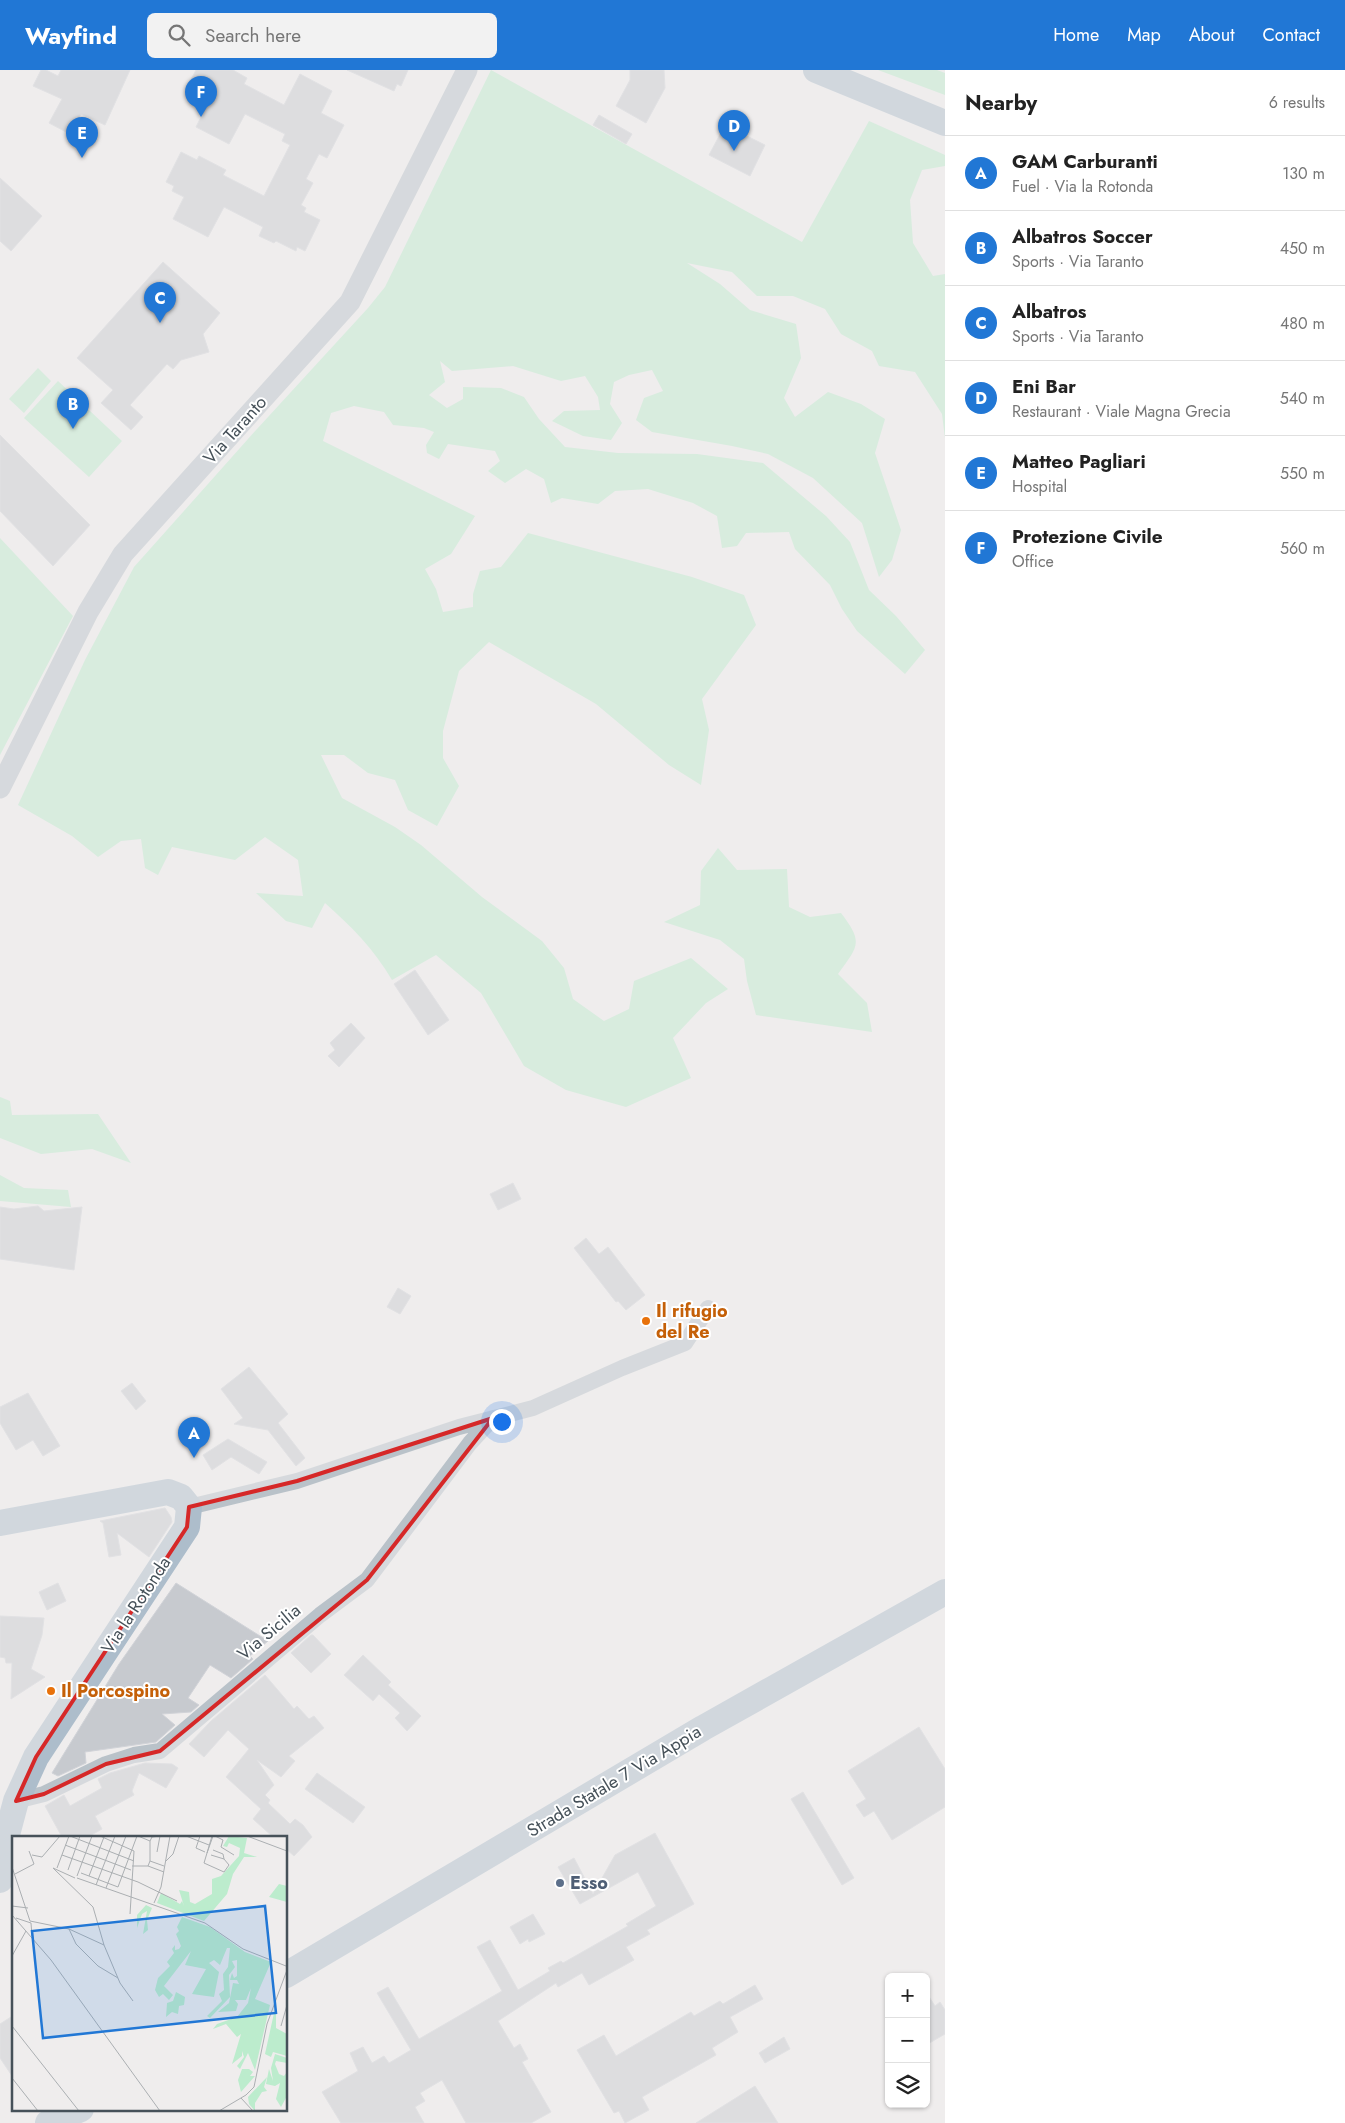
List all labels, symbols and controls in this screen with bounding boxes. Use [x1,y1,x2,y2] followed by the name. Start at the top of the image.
[147,13,497,58] search box
[25,18,117,53] text: Wayfind
[165,21,193,49] icon: search
[205,22,301,49] text: Search here
[1053,22,1099,48] text: Home
[1127,22,1161,48] text: Map
[1189,22,1234,48] text: About
[1262,22,1320,48] text: Contact
[185,76,217,117] pin: F
[965,88,1037,118] text: Nearby
[1269,91,1325,114] text: 6 results
[718,110,750,151] pin: D
[66,117,98,158] pin: E
[1012,148,1158,175] text: GAM Carburanti
[975,162,987,185] text: A
[1282,162,1325,185] text: 130 m
[1012,175,1153,198] text: Fuel · Via la Rotonda
[1012,223,1153,250] text: Albatros Soccer
[976,237,986,260] text: B
[1280,237,1325,260] text: 450 m
[1012,250,1144,273] text: Sports · Via Taranto
[144,282,176,323] pin: C
[1012,298,1087,325] text: Albatros
[975,312,987,335] text: C
[1280,312,1325,335] text: 480 m
[1012,325,1144,348] text: Sports · Via Taranto
[1012,373,1076,400] text: Eni Bar
[975,387,987,410] text: D
[1280,387,1325,410] text: 540 m
[57,388,89,429] pin: B
[197,390,273,470] street label: Via Taranto
[1012,400,1231,423] text: Restaurant · Viale Magna Grecia
[1012,448,1146,475] text: Matteo Pagliari
[976,462,986,485] text: E
[1280,462,1325,485] text: 550 m
[1012,475,1067,498] text: Hospital
[1012,523,1163,550] text: Protezione Civile
[977,537,985,560] text: F
[1280,537,1325,560] text: 560 m
[1012,550,1054,573] text: Office
[656,1298,728,1345] place label: Il rifugio del Re
[640,1315,652,1327] marker: Il rifugio del Re
[489,1409,515,1435] your location
[178,1417,210,1458] pin: A
[95,1551,177,1659] street label: Via la Rotonda
[232,1598,306,1666] street label: Via Sicilia
[61,1678,171,1704] place label: Il Porcospino
[45,1685,57,1697] marker: Il Porcospino
[522,1719,706,1843] street label: Strada Statale 7 Via Appia
[12,1836,288,2110] inset map
[570,1870,608,1896] place label: Esso
[554,1877,566,1889] marker: Esso
[885,1973,930,2108] map controls
[885,1973,930,2018] button: +
[885,2018,930,2063] button: −
[885,2063,930,2108] button: layers

